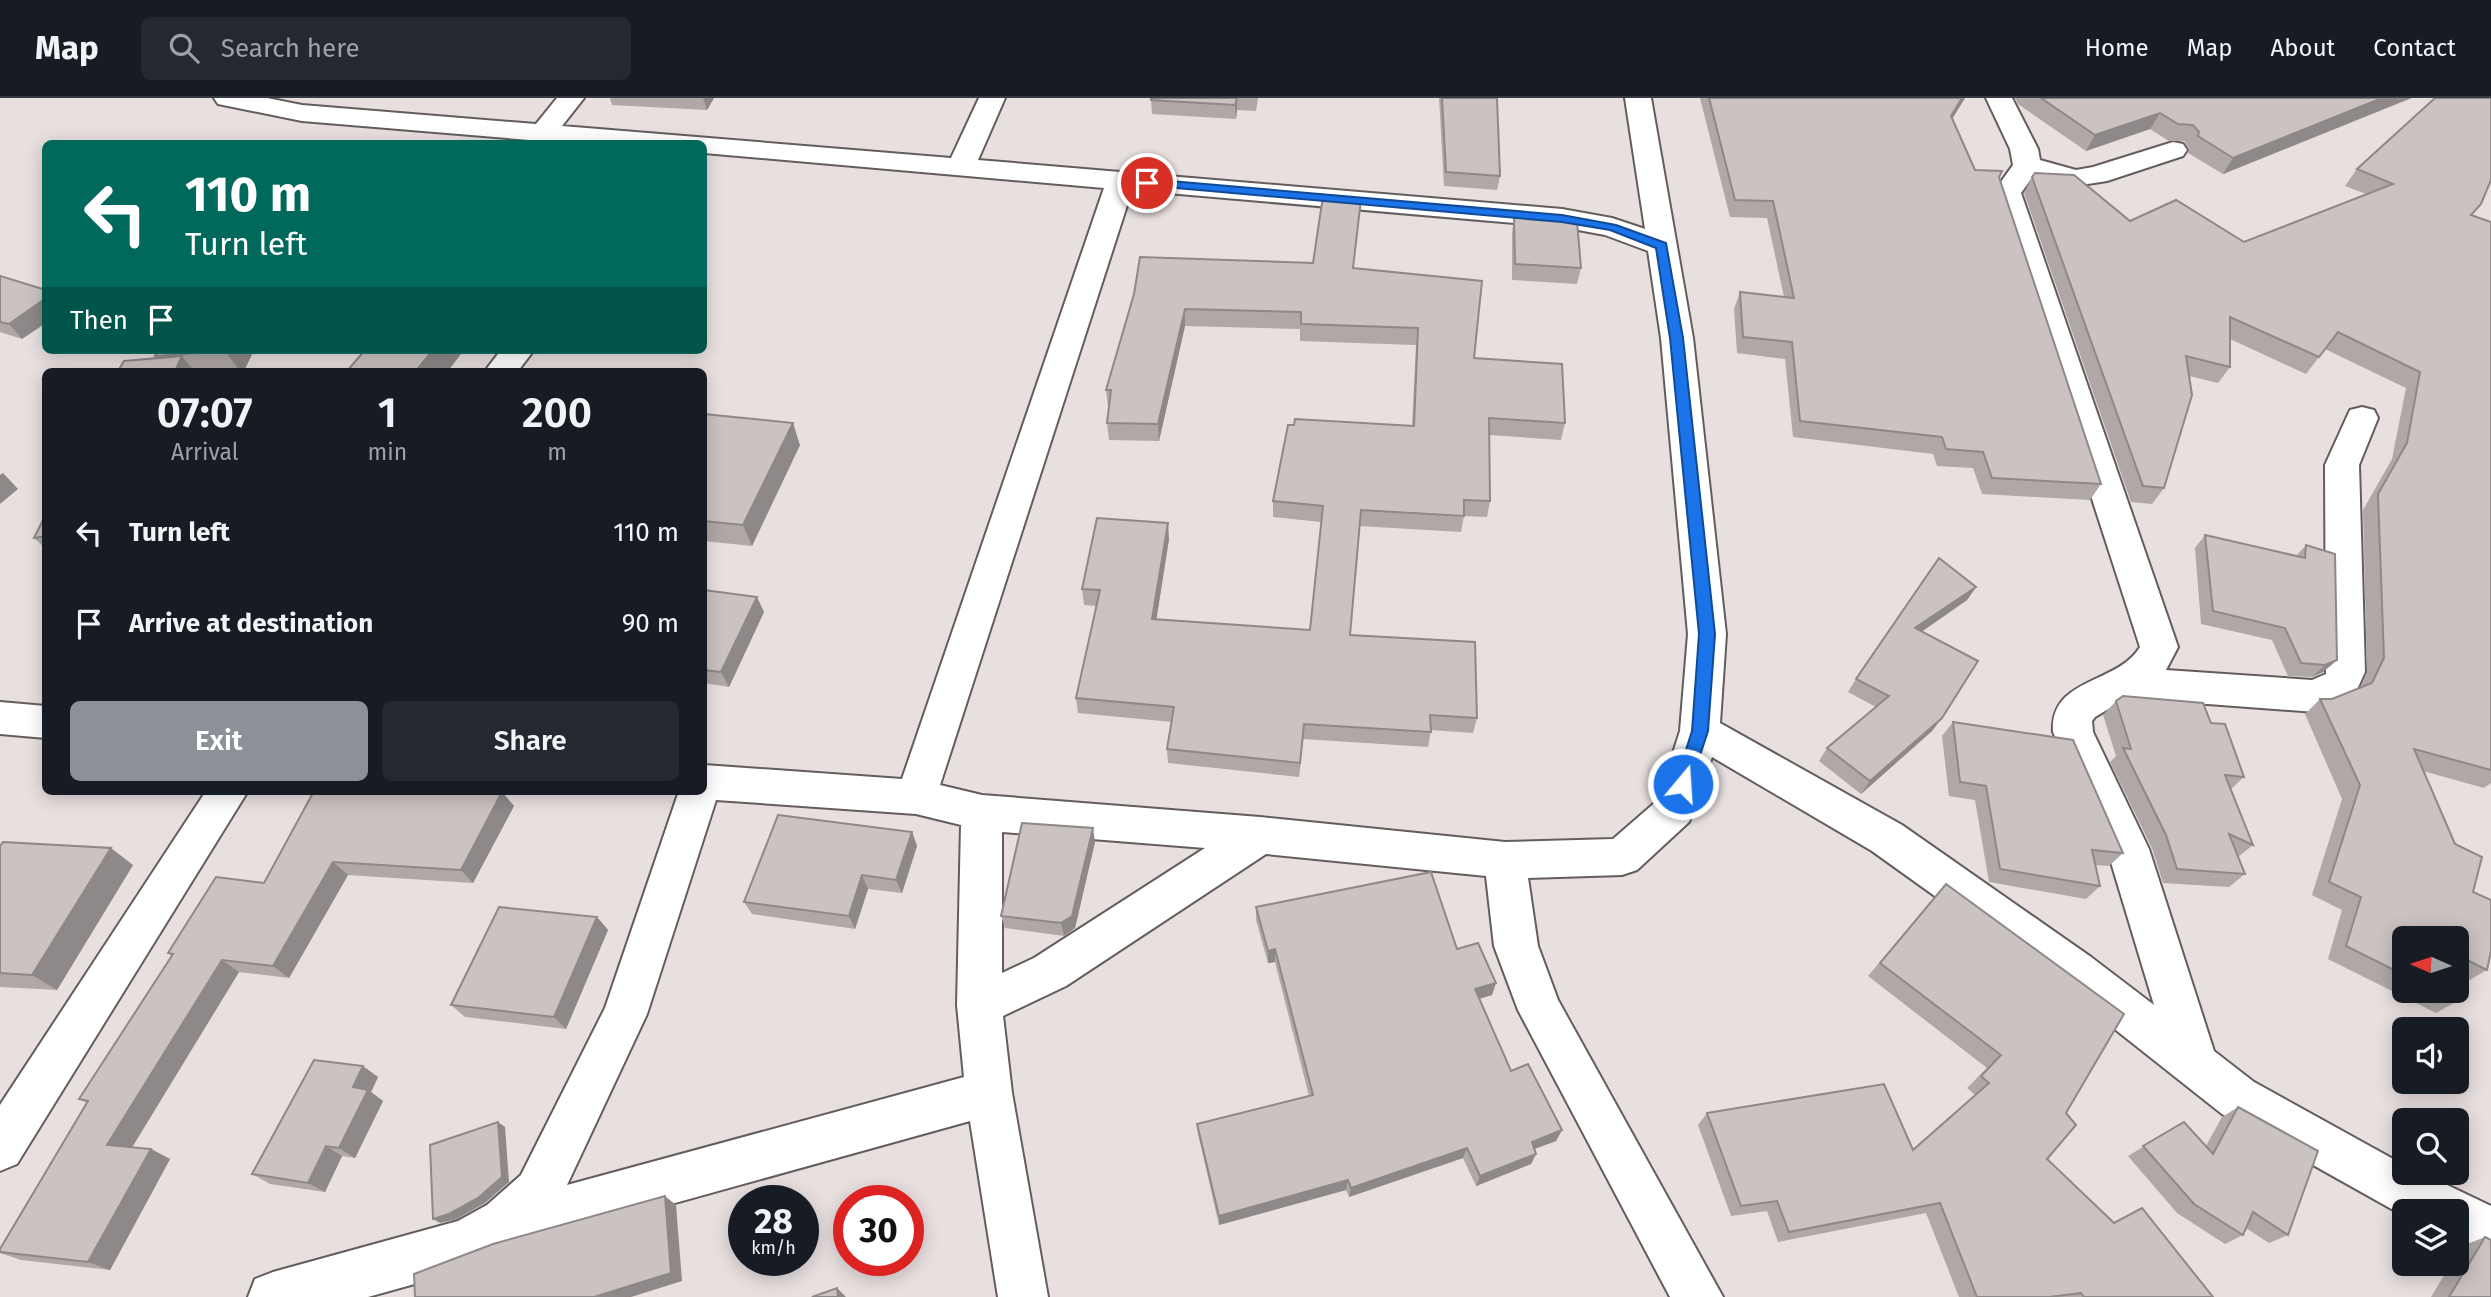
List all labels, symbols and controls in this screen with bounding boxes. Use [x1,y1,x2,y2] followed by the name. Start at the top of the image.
[141,17,631,80] search box
[35,28,99,68] text: Map
[165,29,203,67] icon: search
[221,33,360,64] text: Search here
[2085,34,2149,62] text: Home
[2187,34,2233,62] text: Map
[2271,34,2335,62] text: About
[2373,34,2456,62] text: Contact
[1117,153,1177,213] pin
[1128,164,1166,202] icon: arrive
[185,165,311,224] text: 110 m
[70,168,161,259] icon: left
[185,225,307,263] text: Turn left
[142,301,180,339] icon: arrive
[70,305,128,336] text: Then
[157,388,253,438] text: 07:07
[378,388,397,438] text: 1
[522,388,592,438] text: 200
[171,438,238,466] text: Arrival
[368,438,407,466] text: min
[547,438,567,466] text: m
[70,514,108,552] icon: left
[129,517,230,548] text: Turn left
[613,517,679,548] text: 110 m
[70,605,108,643] icon: arrive
[129,608,373,639] text: Arrive at destination
[622,608,679,639] text: 90 m
[70,701,368,781] button: Exit
[382,701,679,781] button: Share
[1646,747,1720,821] position arrow
[2392,926,2469,1003] north arrow
[2392,926,2469,1276] map controls
[2392,1017,2469,1094] button: sound
[2392,1108,2469,1185] button: search
[833,1185,924,1276] speed limit sign: 30
[2392,1199,2469,1276] button: layers
[754,1200,793,1242] text: 28
[751,1237,796,1259] text: km/h

